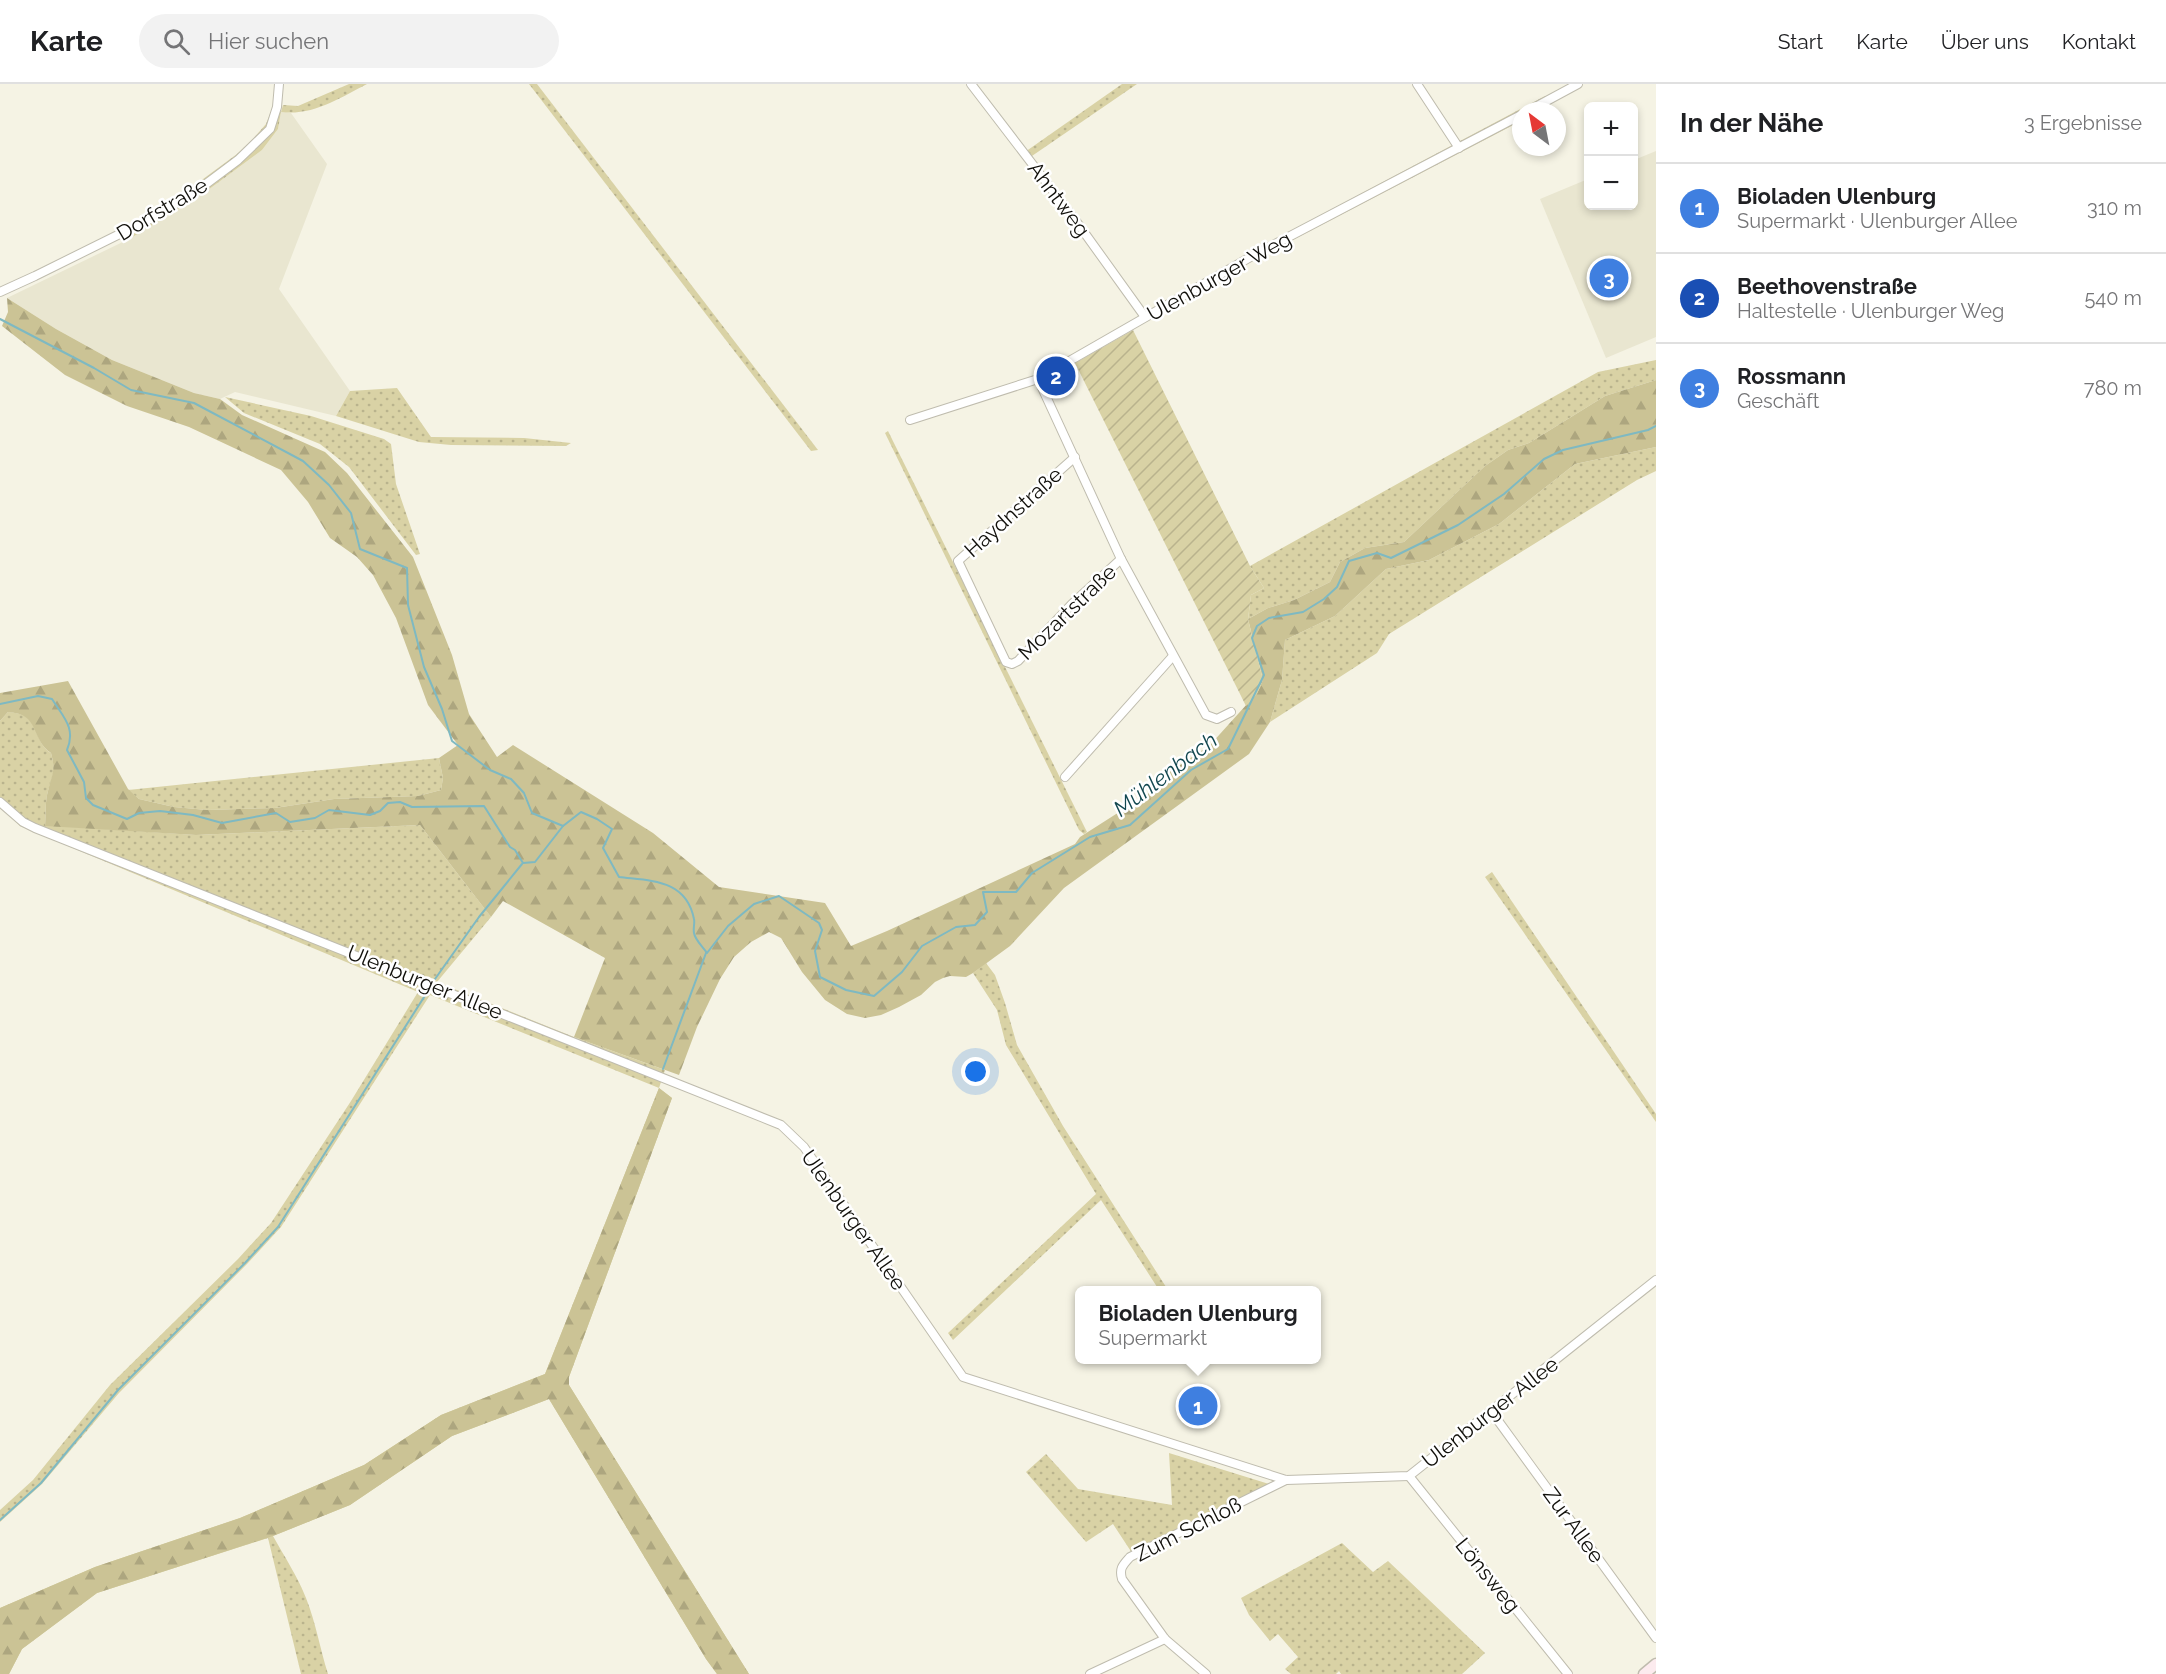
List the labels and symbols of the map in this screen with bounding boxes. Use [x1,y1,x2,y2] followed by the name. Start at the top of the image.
[1512,102,1566,156] north arrow
[1023,156,1095,242] street label: Ahntweg
[112,172,212,246] street label: Dorfstraße
[1142,226,1296,326] street label: Ulenburger Weg
[1590,256,1628,300] pin: 3
[1036,354,1076,398] pin: 2
[959,462,1067,562] street label: Haydnstraße
[1013,559,1121,665] street label: Mozartstraße
[1108,727,1222,821] water label: Mühlenbach
[344,939,506,1025] street label: Ulenburger Allee
[961,1057,990,1086] your location
[796,1145,912,1295] street label: Ulenburger Allee
[1417,1351,1563,1473] street label: Ulenburger Allee
[1178,1384,1218,1428] pin: 1
[1538,1482,1610,1568] street label: Zur Allee
[1130,1491,1246,1567] street label: Zum Schloß
[1450,1533,1526,1617] street label: Lönsweg

